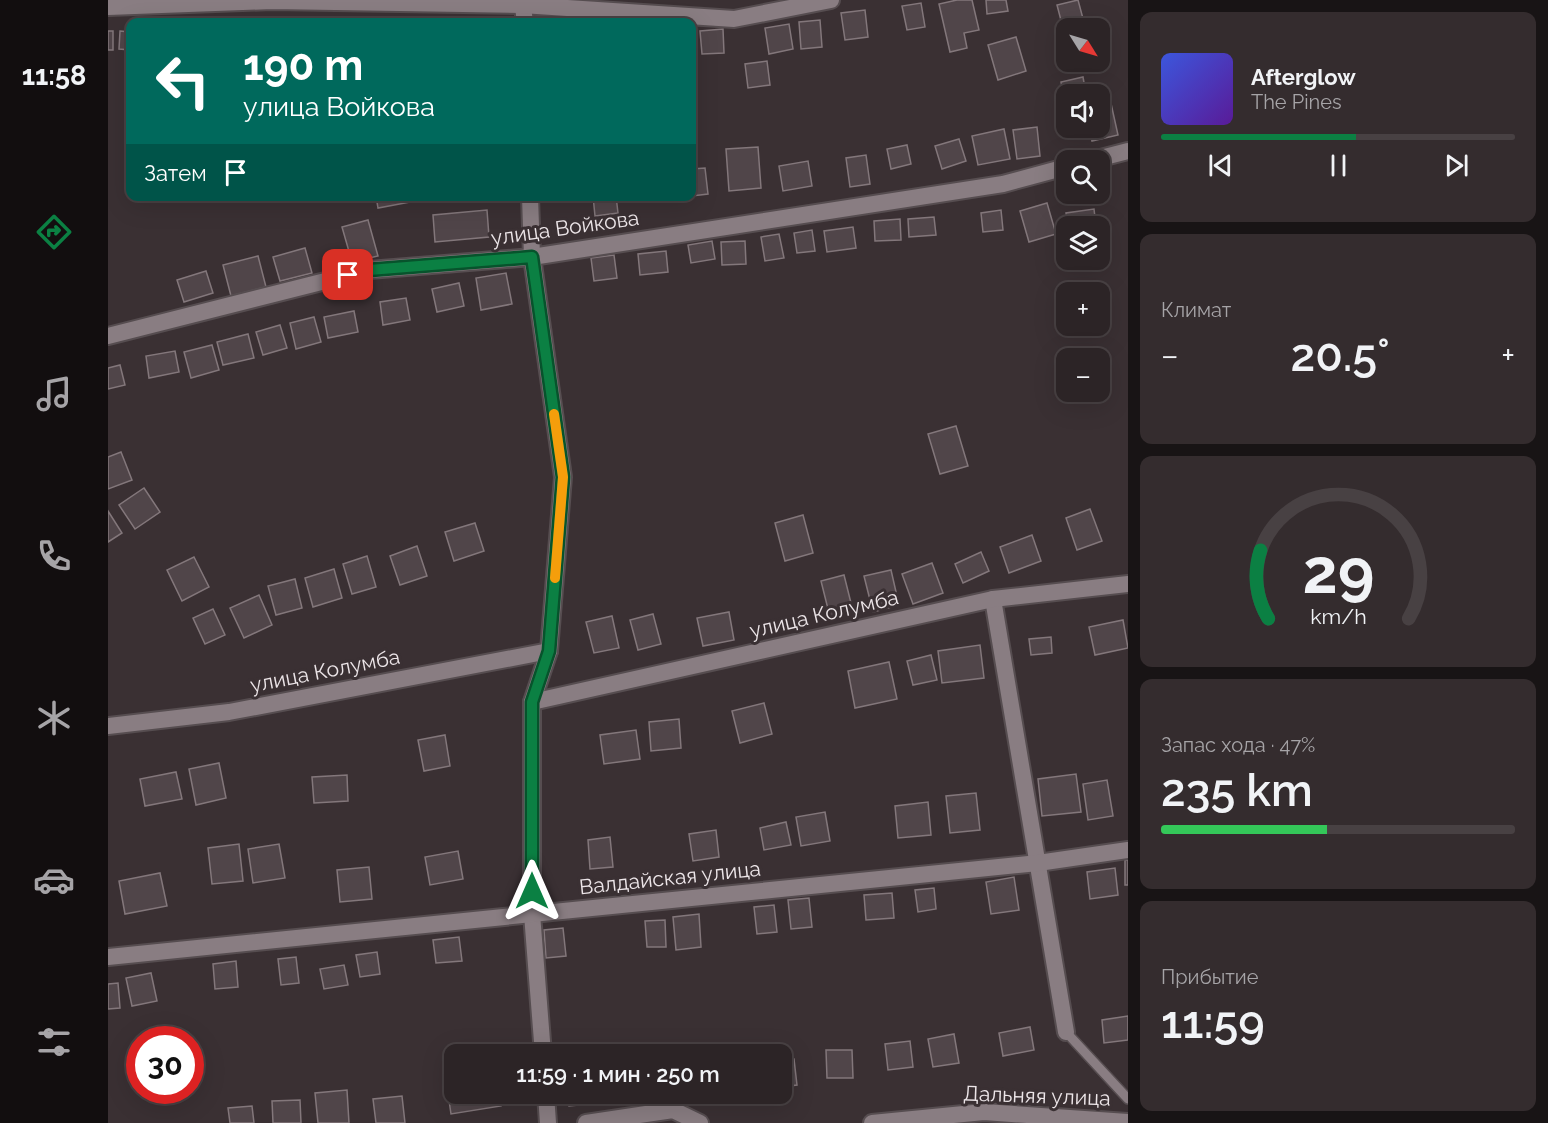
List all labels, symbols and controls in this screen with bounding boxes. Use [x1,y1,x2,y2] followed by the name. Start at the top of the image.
[1056,18,1110,72] north arrow
[1056,18,1110,402] map controls
[243,41,363,90] text: 190 m
[144,42,222,120] icon: left
[22,60,86,91] text: 11:58
[1251,64,1356,90] text: Afterglow
[1056,84,1110,138] button: sound
[1251,90,1342,114] text: The Pines
[243,91,435,122] text: улица Войкова
[1204,149,1237,182] icon: previous
[1322,149,1355,182] icon: pause
[1440,149,1473,182] icon: next
[1056,150,1110,204] button: search
[219,156,252,189] icon: arrive
[144,160,207,186] text: Затем
[489,205,641,250] street label: улица Войкова
[33,211,75,253] icon: directions
[1056,216,1110,270] button: layers
[322,249,373,300] pin
[331,258,364,291] icon: arrive
[1056,282,1110,336] button: +
[1161,298,1231,322] text: Климат
[1290,329,1390,382] text: 20.5°
[1161,336,1179,375] text: −
[1501,336,1515,375] text: +
[1056,348,1110,402] button: −
[33,373,75,415] icon: music
[1302,534,1374,608] text: 29
[33,535,75,577] icon: phone
[747,584,901,643] street label: улица Колумба
[1310,604,1366,629] text: km/h
[248,644,402,697] street label: улица Колумба
[33,697,75,739] icon: climate
[1161,733,1315,757] text: Запас хода · 47%
[1161,764,1313,817] text: 235 km
[578,856,762,899] street label: Валдайская улица
[33,859,75,901] icon: car
[500,859,564,923] position arrow
[1161,965,1258,989] text: Прибытие
[1161,996,1265,1049] text: 11:59
[33,1021,75,1063] icon: filters
[126,1026,204,1104] speed limit sign: 30
[516,1061,720,1087] text: 11:59 · 1 мин · 250 m
[963,1080,1111,1111] street label: Дальняя улица

